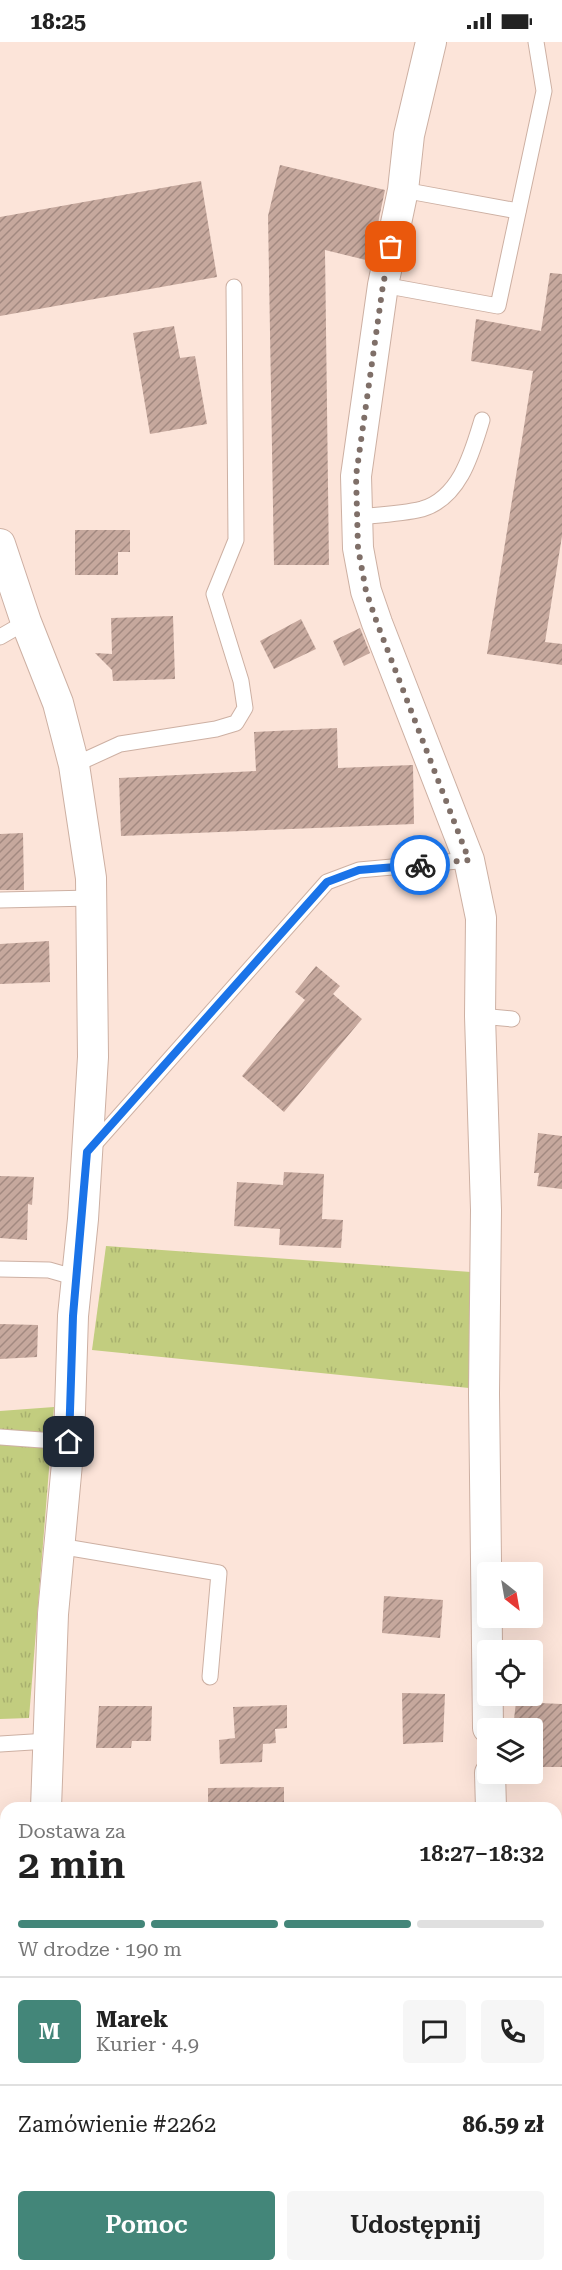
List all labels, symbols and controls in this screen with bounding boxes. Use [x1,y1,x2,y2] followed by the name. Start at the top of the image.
[30,9,86,34] text: 18:25
[365,221,416,272] pin
[374,230,407,263] icon: bag
[390,835,450,895] courier
[404,849,437,882] icon: bike
[43,1416,94,1467] pin
[52,1425,85,1458] icon: home
[477,1562,543,1628] north arrow
[477,1562,543,1784] map controls
[477,1640,543,1706] button: locate
[477,1718,543,1784] button: layers
[18,1819,126,1843] text: Dostawa za
[419,1841,544,1866] text: 18:27–18:32
[18,1842,125,1888] text: 2 min
[18,1937,182,1961] text: W drodze · 190 m
[403,2000,466,2063] button: chat
[481,2000,544,2063] button: phone
[96,2007,168,2032] text: Marek
[39,2019,60,2044] text: M
[96,2032,199,2056] text: Kurier · 4.9
[18,2112,216,2137] text: Zamówienie #2262
[463,2112,544,2137] text: 86.59 zł
[18,2191,275,2260] button: Pomoc
[287,2191,544,2260] button: Udostępnij

